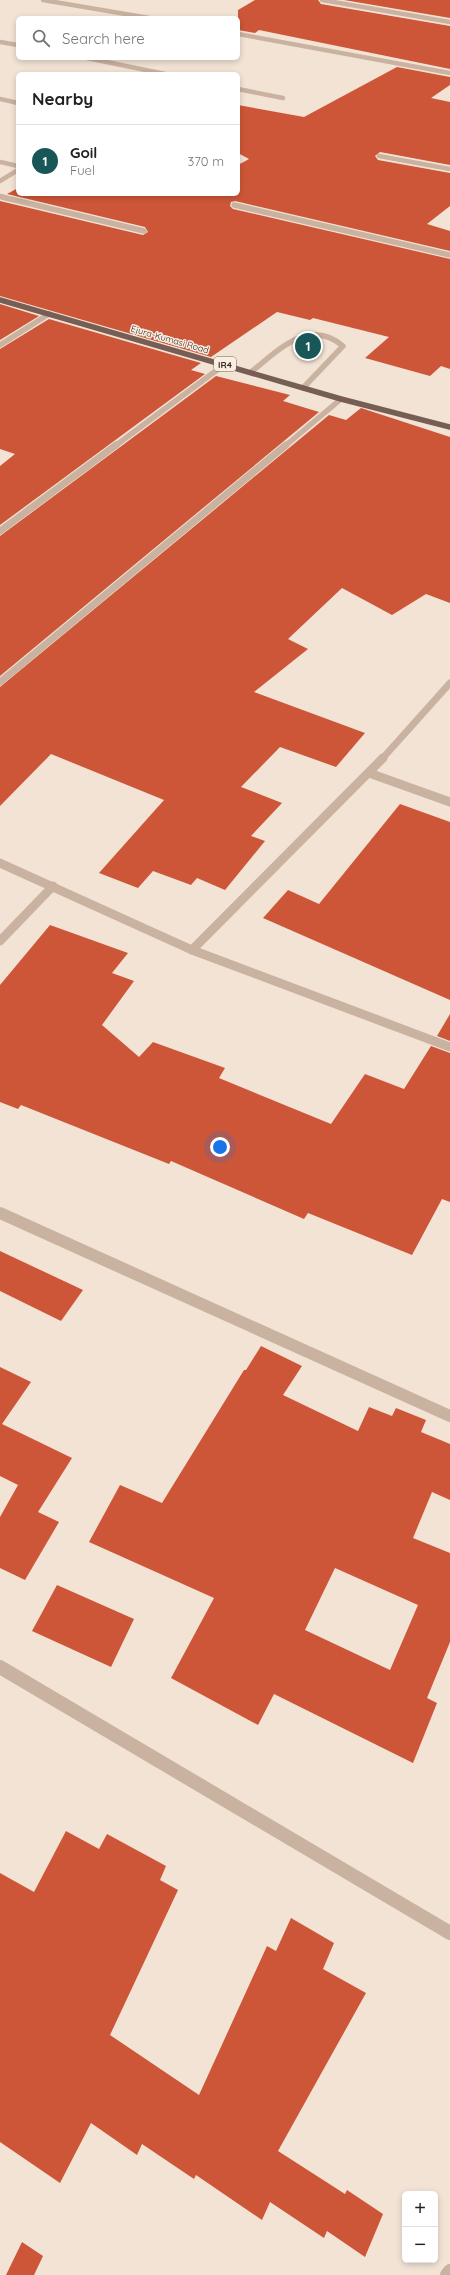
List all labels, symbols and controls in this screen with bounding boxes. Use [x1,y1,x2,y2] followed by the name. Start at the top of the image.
[16,16,240,60] search box
[30,27,52,49] icon: search
[62,29,145,48] text: Search here
[32,88,93,109] text: Nearby
[70,143,97,162] text: Goil
[42,153,48,169] text: 1
[187,153,224,169] text: 370 m
[70,162,95,178] text: Fuel
[130,323,210,355] street label: Ejura-Kumasi Road
[295,331,321,361] pin: 1
[214,357,236,371] road number: IR4
[210,1137,230,1157] your location
[402,2191,438,2263] map controls
[402,2191,438,2227] button: +
[402,2227,438,2263] button: −

